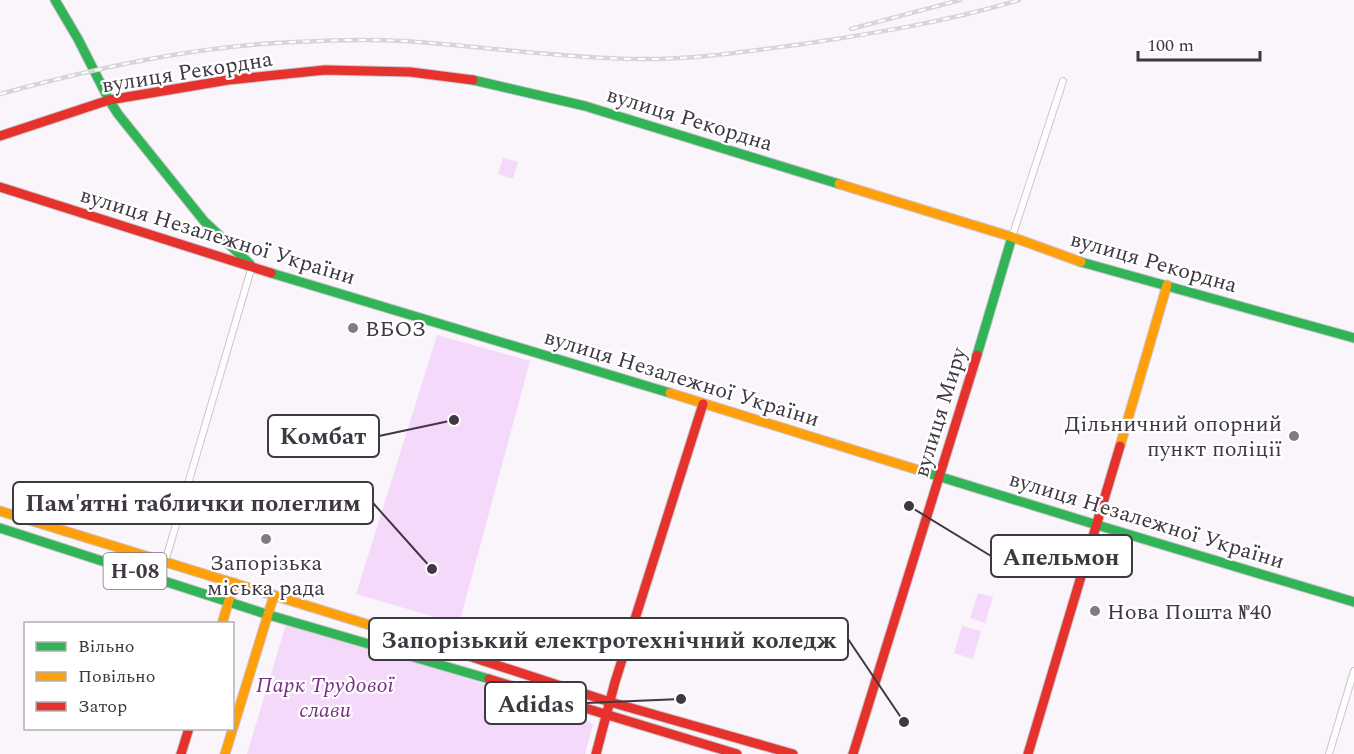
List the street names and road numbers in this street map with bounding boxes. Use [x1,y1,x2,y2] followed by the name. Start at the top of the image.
[100,43,275,102] street label: вулиця Рекордна
[602,78,777,160] street label: вулиця Рекордна
[76,179,359,294] street label: вулиця Незалежної України
[1066,223,1241,302] street label: вулиця Рекордна
[540,321,823,436] street label: вулиця Незалежної України
[905,342,976,482] street label: вулиця Миру
[1005,463,1288,578] street label: вулиця Незалежної України
[104,553,166,589] road number: Н-08

